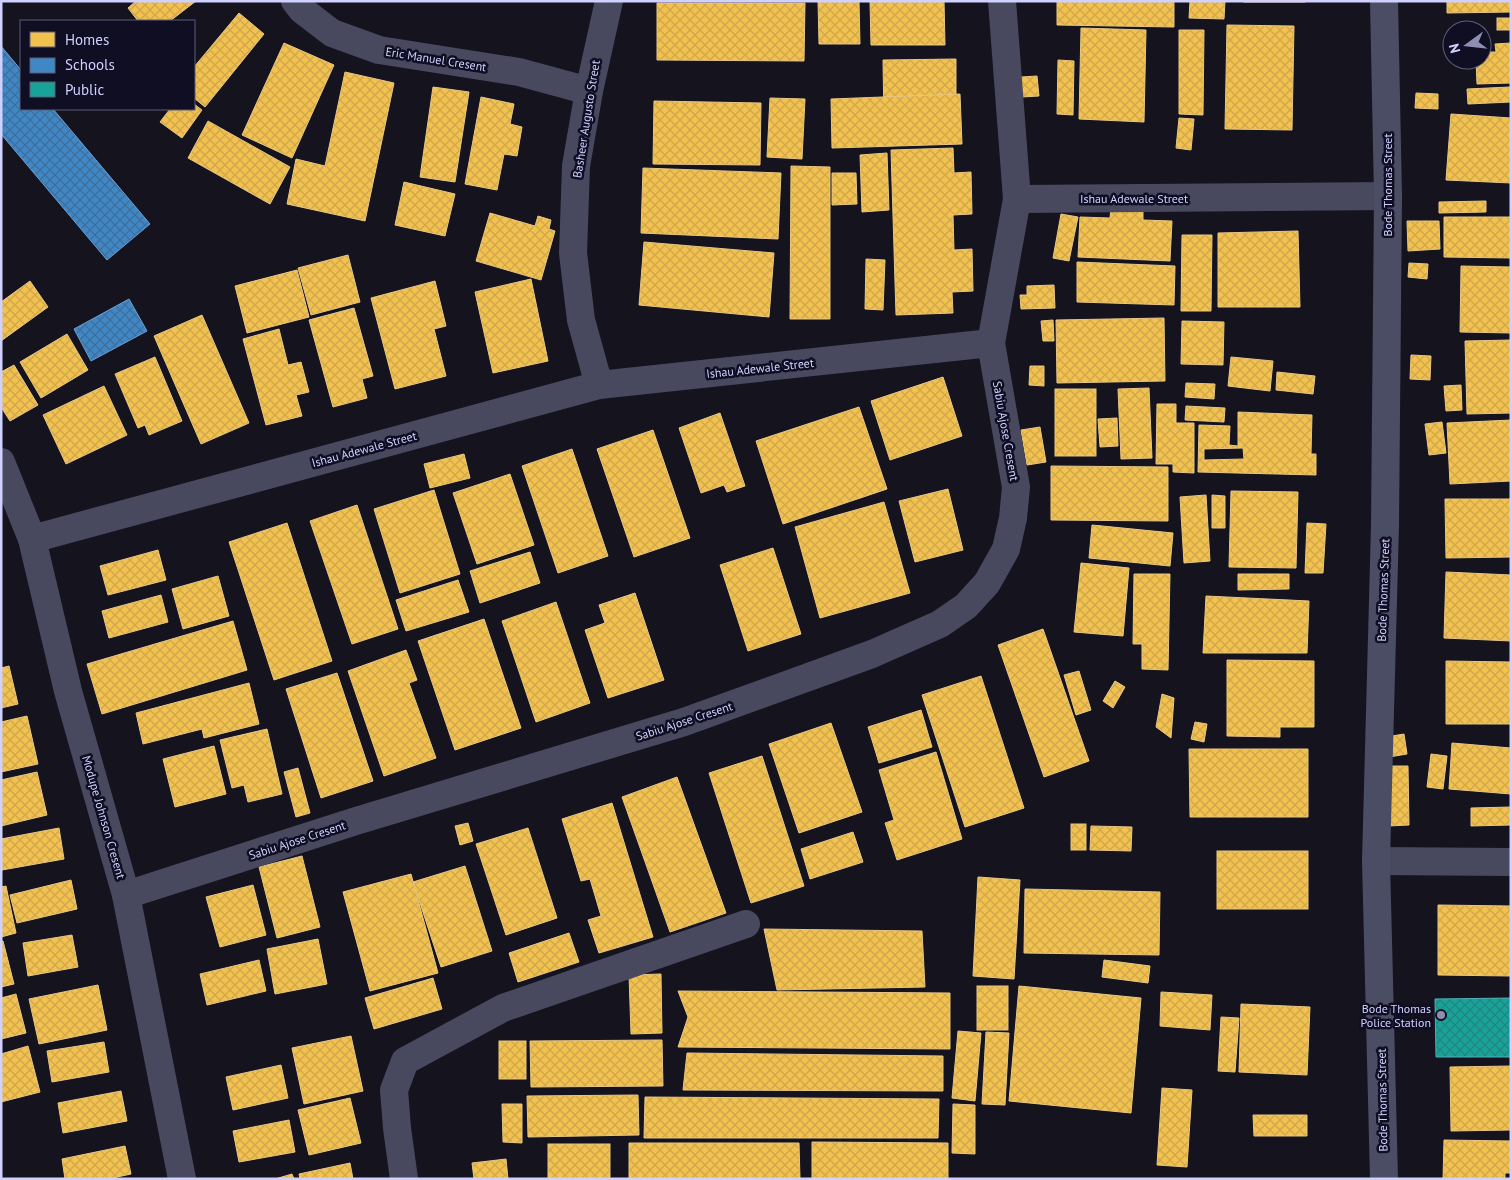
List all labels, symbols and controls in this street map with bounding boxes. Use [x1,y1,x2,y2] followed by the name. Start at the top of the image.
[20,20,195,110] legend
[1442,20,1492,70] north arrow
[65,30,109,49] text: Homes
[1445,42,1464,55] text: N
[384,44,488,74] street label: Eric Manuel Cresent
[65,55,115,74] text: Schools
[569,59,603,179] street label: Basheer Augusto Street
[65,80,104,99] text: Public
[1380,133,1395,237] street label: Bode Thomas Street
[1080,191,1188,206] street label: Ishau Adewale Street
[706,355,814,381] street label: Ishau Adewale Street
[990,380,1022,482] street label: Sabiu Ajose Cresent
[310,428,418,470] street label: Ishau Adewale Street
[1374,538,1392,642] street label: Bode Thomas Street
[634,698,734,744] street label: Sabiu Ajose Cresent
[79,754,129,880] street label: Modupe Johnson Cresent
[247,817,347,863] street label: Sabiu Ajose Cresent
[1360,1001,1431,1030] place label: Bode Thomas Police Station
[1435,1009,1447,1021] marker: Bode Thomas Police Station
[1374,1048,1390,1152] street label: Bode Thomas Street

